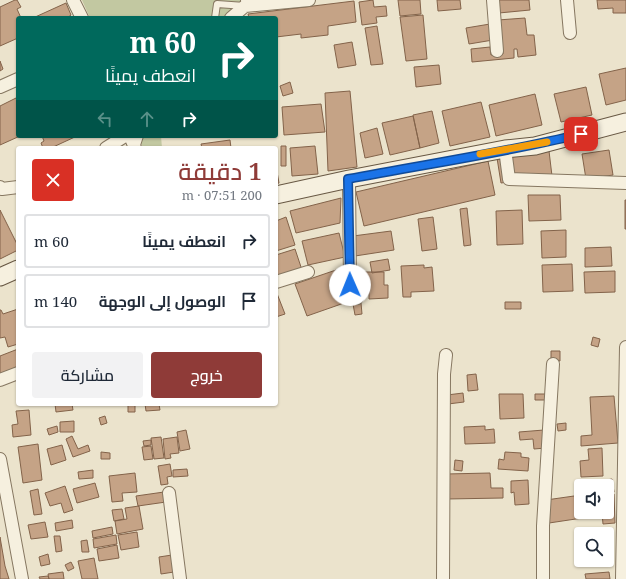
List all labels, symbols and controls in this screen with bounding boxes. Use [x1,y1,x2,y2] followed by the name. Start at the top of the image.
[129,23,196,61] text: 60 m
[210,32,262,84] icon: right
[105,63,196,87] text: انعطف يمينًا
[94,108,116,130] icon: left
[136,108,158,130] icon: ahead
[178,108,200,130] icon: right
[564,117,598,151] pin
[570,123,592,145] icon: arrive
[178,154,262,187] text: 1 دقيقة
[32,159,74,201] button: close
[182,186,262,204] text: 200 m · 07:51
[238,230,260,252] icon: right
[34,231,69,251] text: 60 m
[142,231,226,251] text: انعطف يمينًا
[329,264,371,306] position arrow
[238,290,260,312] icon: arrive
[34,291,77,311] text: 140 m
[99,291,226,311] text: الوصول إلى الوجهة
[32,352,143,398] button: مشاركة
[151,352,262,398] button: خروج
[574,479,614,567] map controls
[574,479,614,519] button: sound
[574,527,614,567] button: search

